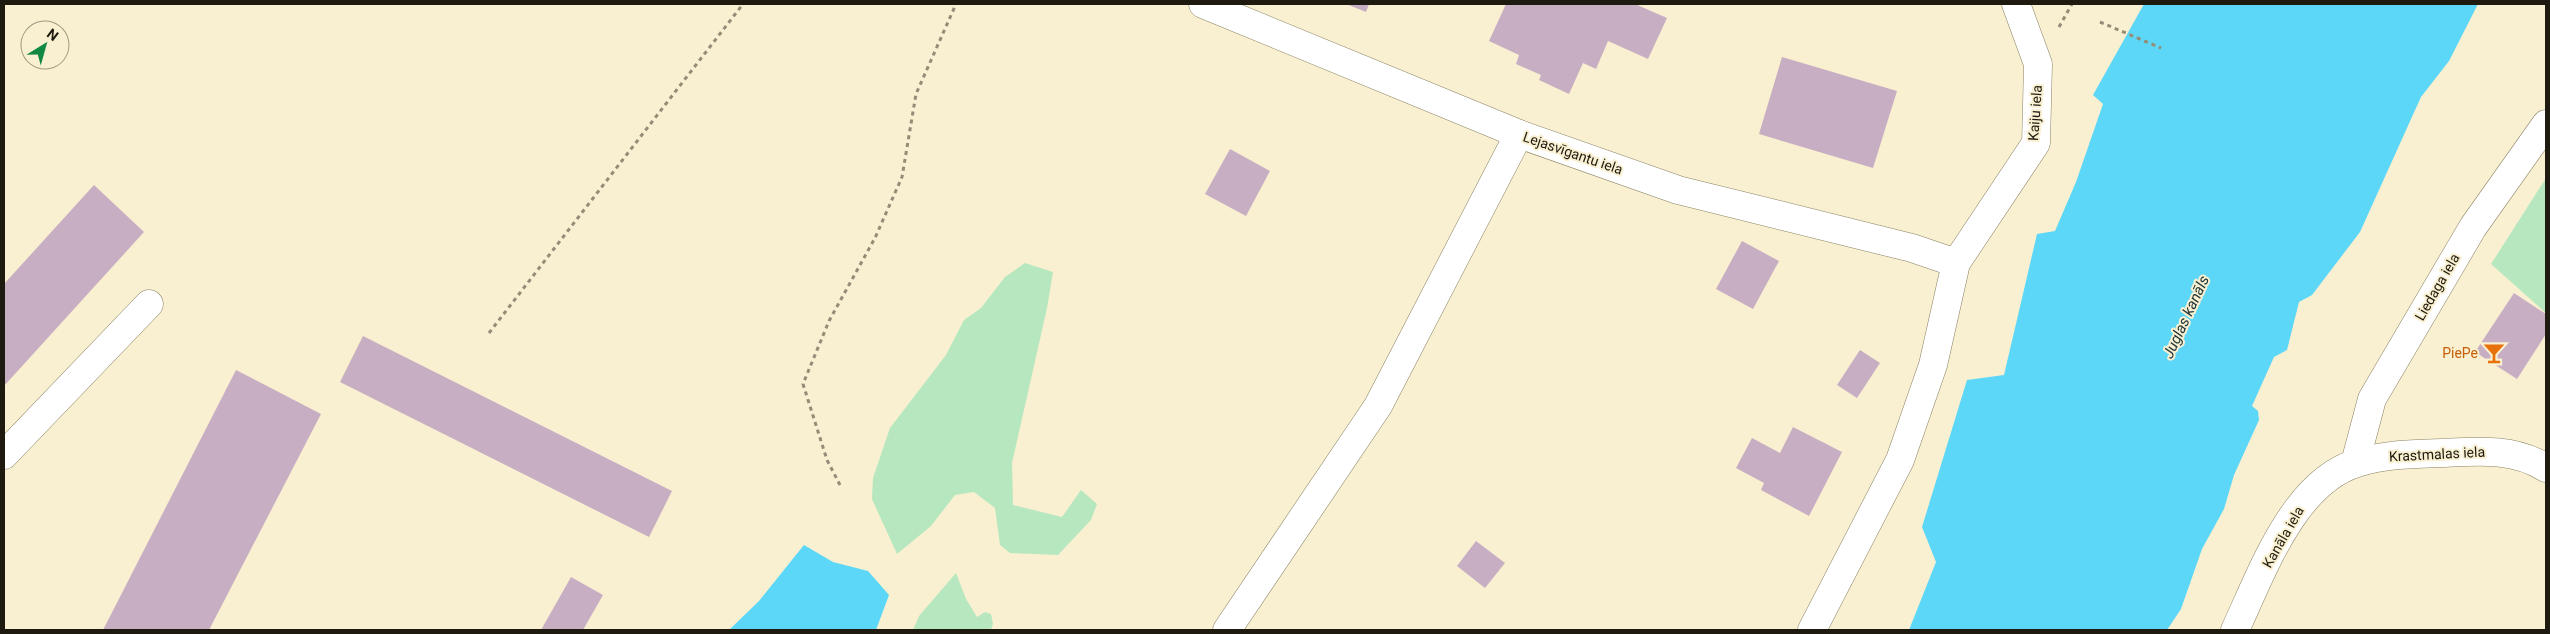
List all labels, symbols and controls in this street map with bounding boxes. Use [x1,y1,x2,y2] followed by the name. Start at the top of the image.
[20,20,70,70] north arrow
[44,25,62,44] text: N
[2025,84,2045,142] street label: Kaiju iela
[1521,128,1625,178] street label: Lejasvīgantu iela
[2411,251,2463,323] street label: Liedaga iela
[2159,273,2213,361] water label: Juglas kanāls
[2481,340,2507,366] bar icon: PiePe
[2442,345,2478,361] place label: PiePe
[2389,443,2485,465] street label: Krastmalas iela
[2259,504,2307,570] street label: Kanāla iela

